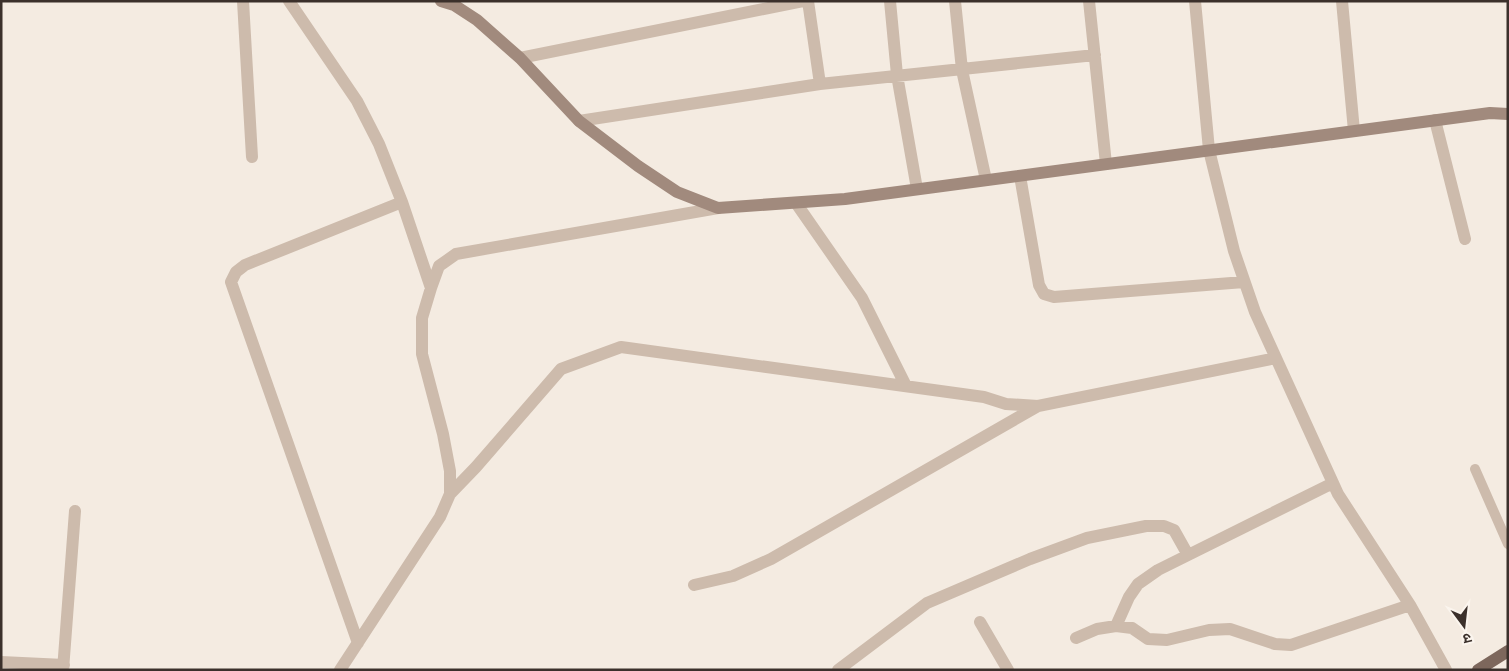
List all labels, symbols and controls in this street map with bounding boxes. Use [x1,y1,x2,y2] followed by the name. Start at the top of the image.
[1439,601,1489,651] north arrow
[1461,630,1473,648] text: उ

